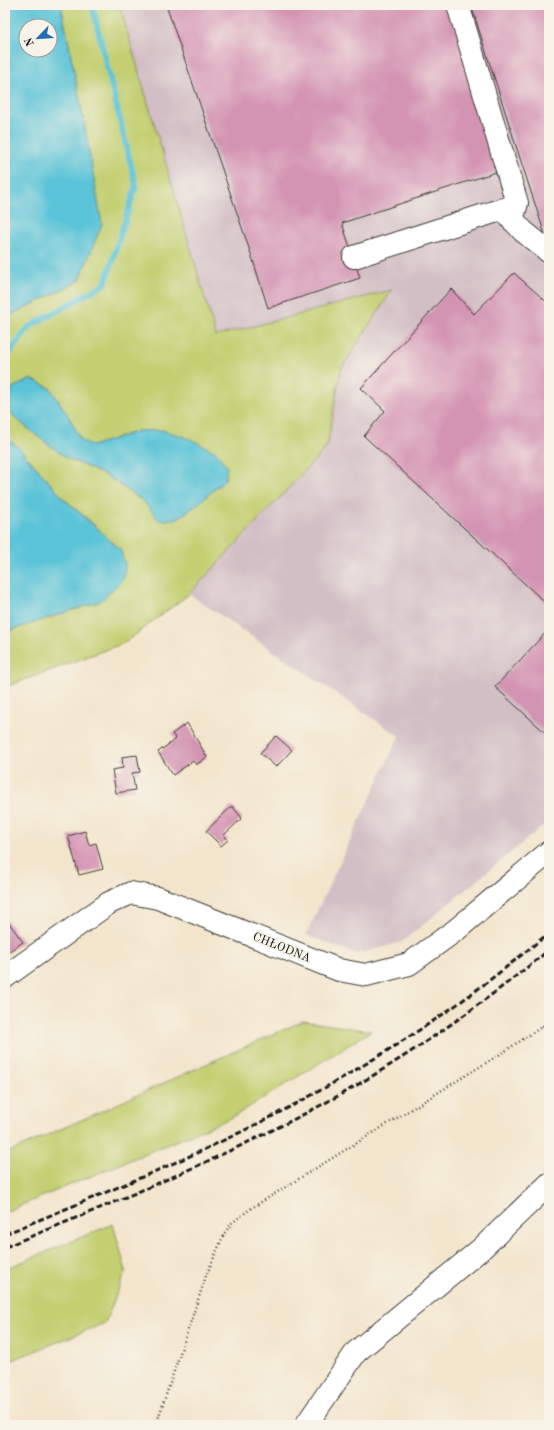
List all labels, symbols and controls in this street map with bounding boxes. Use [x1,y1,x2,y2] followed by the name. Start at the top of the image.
[18,18,58,58] north arrow
[23,35,37,48] text: N
[251,931,312,965] street label: CHŁODNA

